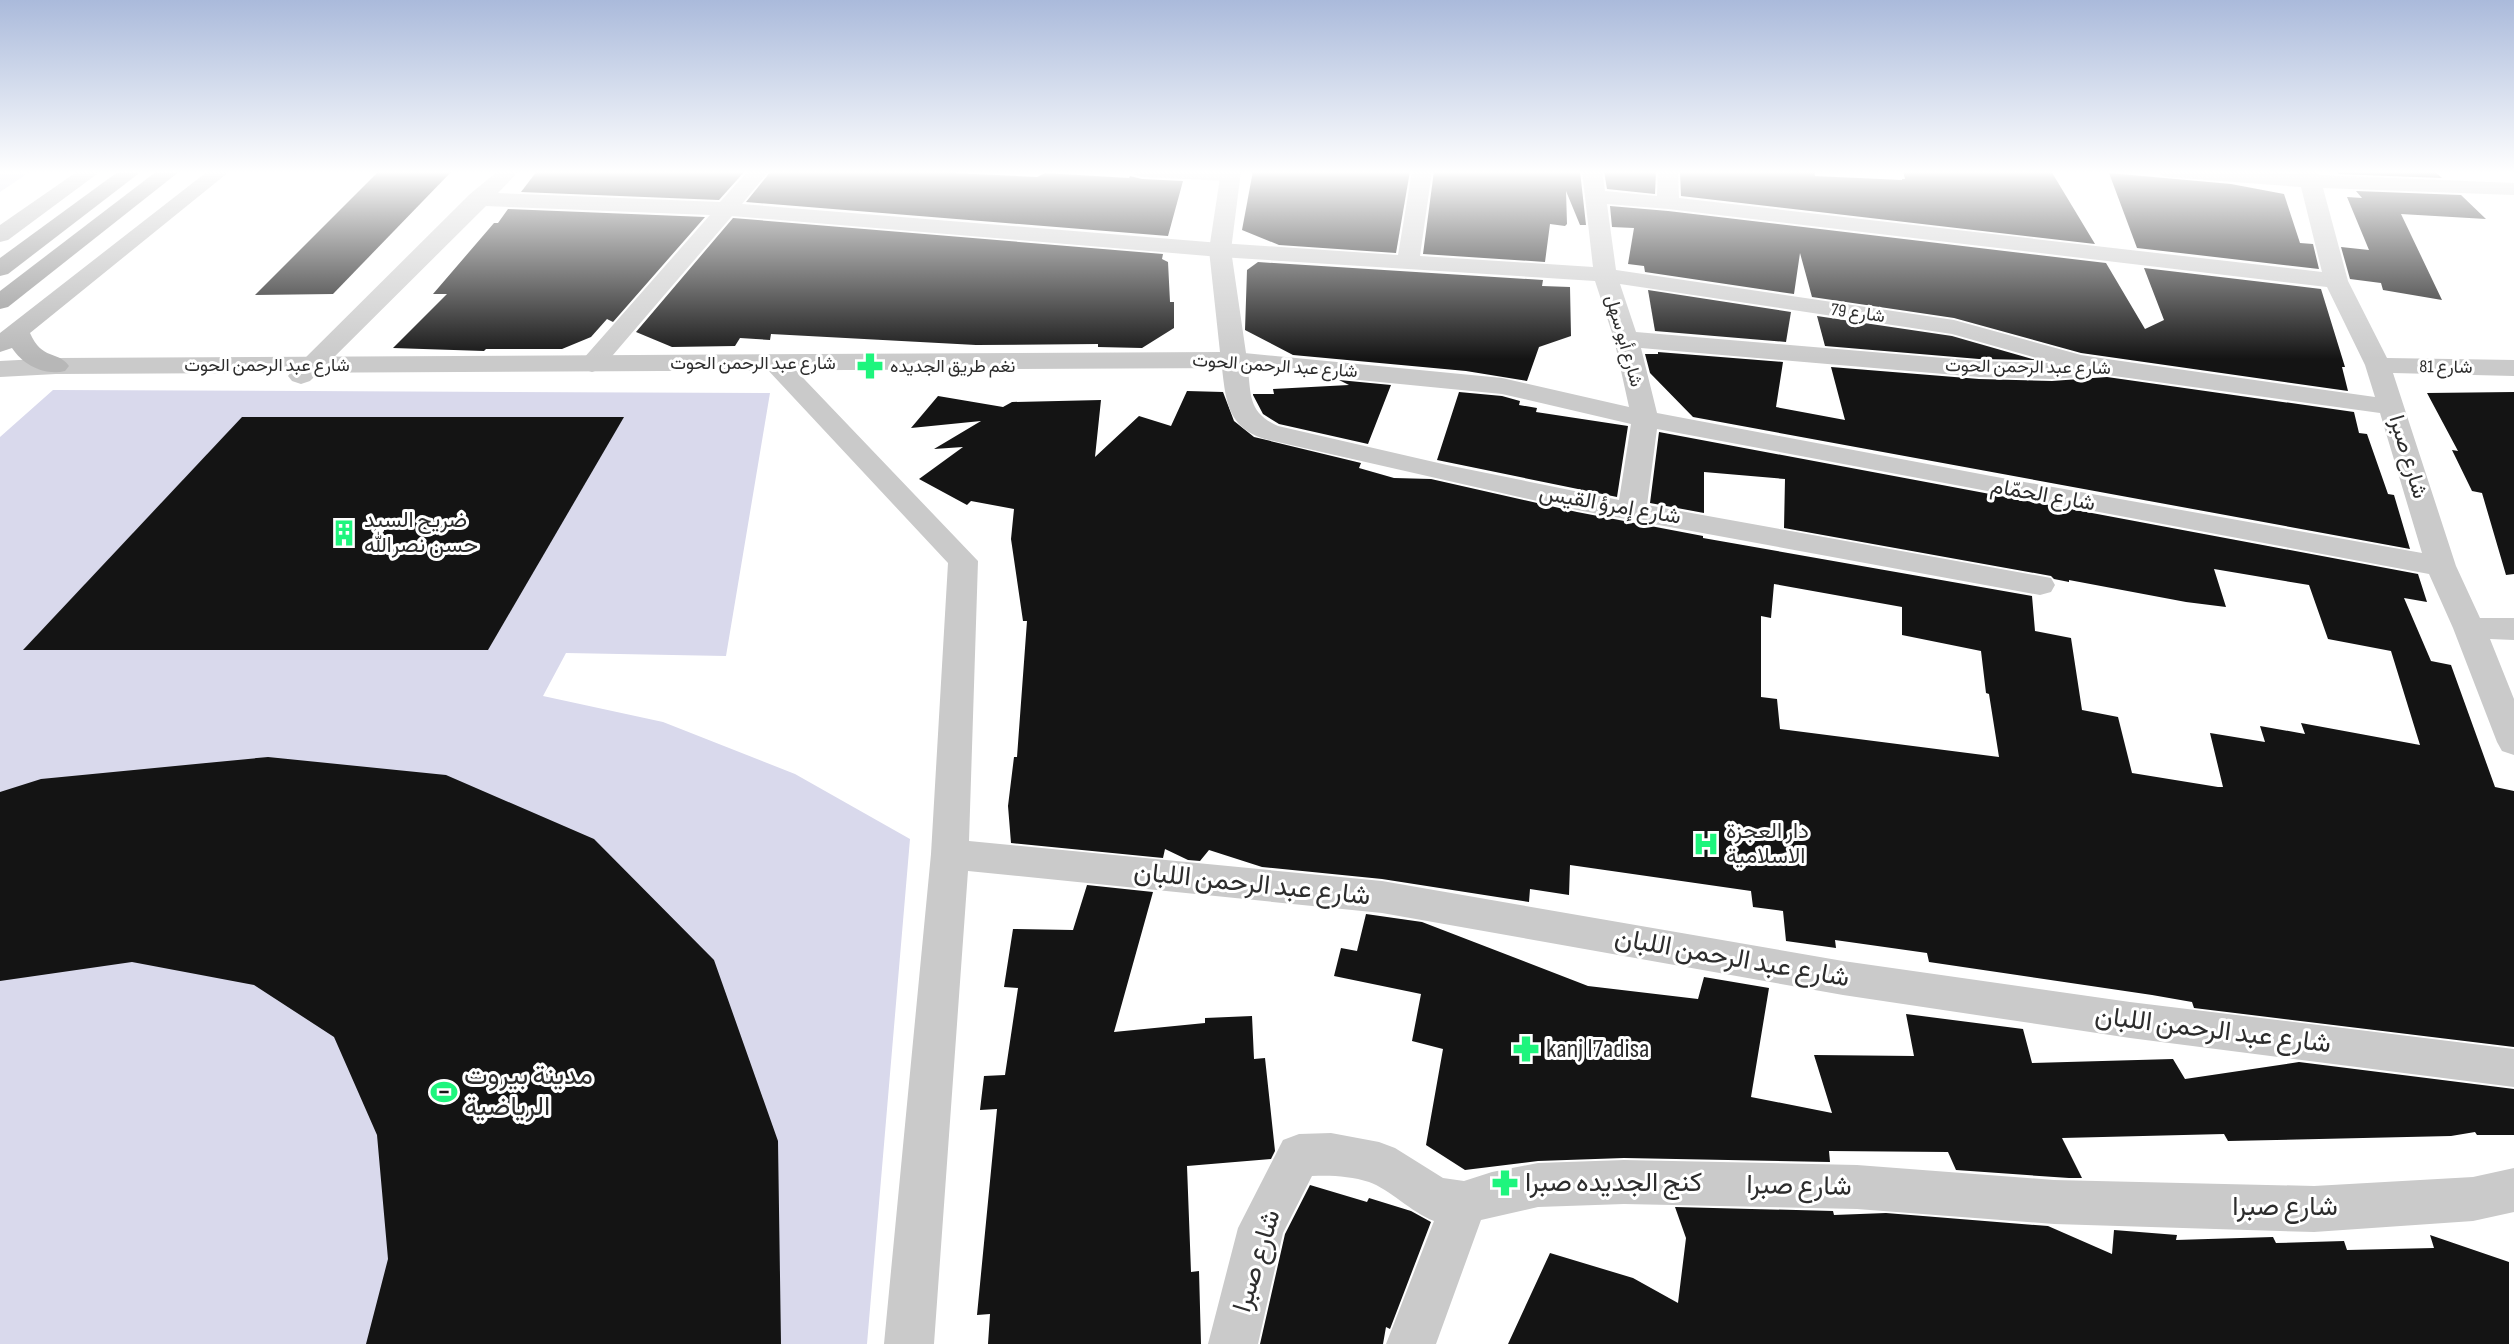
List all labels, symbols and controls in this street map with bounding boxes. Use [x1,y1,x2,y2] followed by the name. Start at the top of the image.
[1600,293,1647,390] street label: شارع أبو سهل
[1830,299,1886,328] street label: شارع 79
[1192,350,1358,383] street label: شارع عبد الرحمن الحوت
[855,351,885,381] pharmacy icon: نغم طريق الجديده
[670,353,836,375] street label: شارع عبد الرحمن الحوت
[184,355,350,377] street label: شارع عبد الرحمن الحوت
[1945,355,2111,380] street label: شارع عبد الرحمن الحوت
[890,356,1016,378] place label: نغم طريق الجديده
[2419,356,2473,379] street label: شارع 81
[2383,412,2433,502] street label: شارع صبرا
[1989,473,2097,517] street label: شارع الحمّام
[1537,479,1683,531] street label: شارع إمرؤ القيس
[364,507,478,559] place label: ضريح السيد حسن نصرالله
[329,518,359,548] building icon: ضريح السيد حسن نصرالله
[1726,818,1809,870] place label: دار العجزة الاسلامية
[1691,829,1721,859] hospital icon: دار العجزة الاسلامية
[1132,856,1372,913] street label: شارع عبد الرحمن اللبان
[1612,922,1852,995] street label: شارع عبد الرحمن اللبان
[2093,1000,2333,1061] street label: شارع عبد الرحمن اللبان
[1546,1033,1649,1065] place label: kanj l7adisa
[1511,1034,1541,1064] pharmacy icon: kanj l7adisa
[464,1060,593,1123] place label: مدينة بيروت الرياضية
[429,1077,459,1107] sports icon: مدينة بيروت الرياضية
[1525,1167,1702,1200] place label: كنج الجديده صبرا
[1490,1168,1520,1198] pharmacy icon: كنج الجديده صبرا
[1746,1169,1852,1204] street label: شارع صبرا
[2232,1191,2338,1224] street label: شارع صبرا
[1226,1206,1289,1316] street label: شارع صبرا

